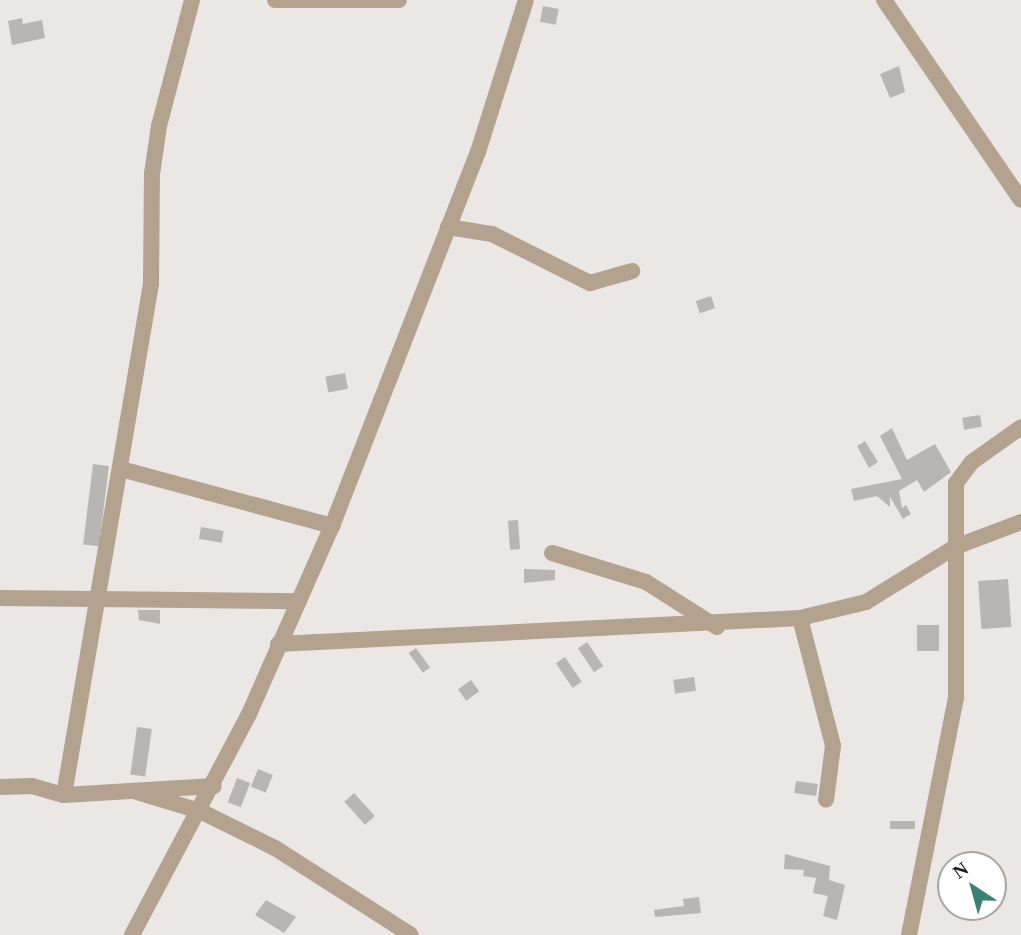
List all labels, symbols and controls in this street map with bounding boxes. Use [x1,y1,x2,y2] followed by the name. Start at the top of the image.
[937,851,1007,921] north arrow
[949,858,972,883] text: N

